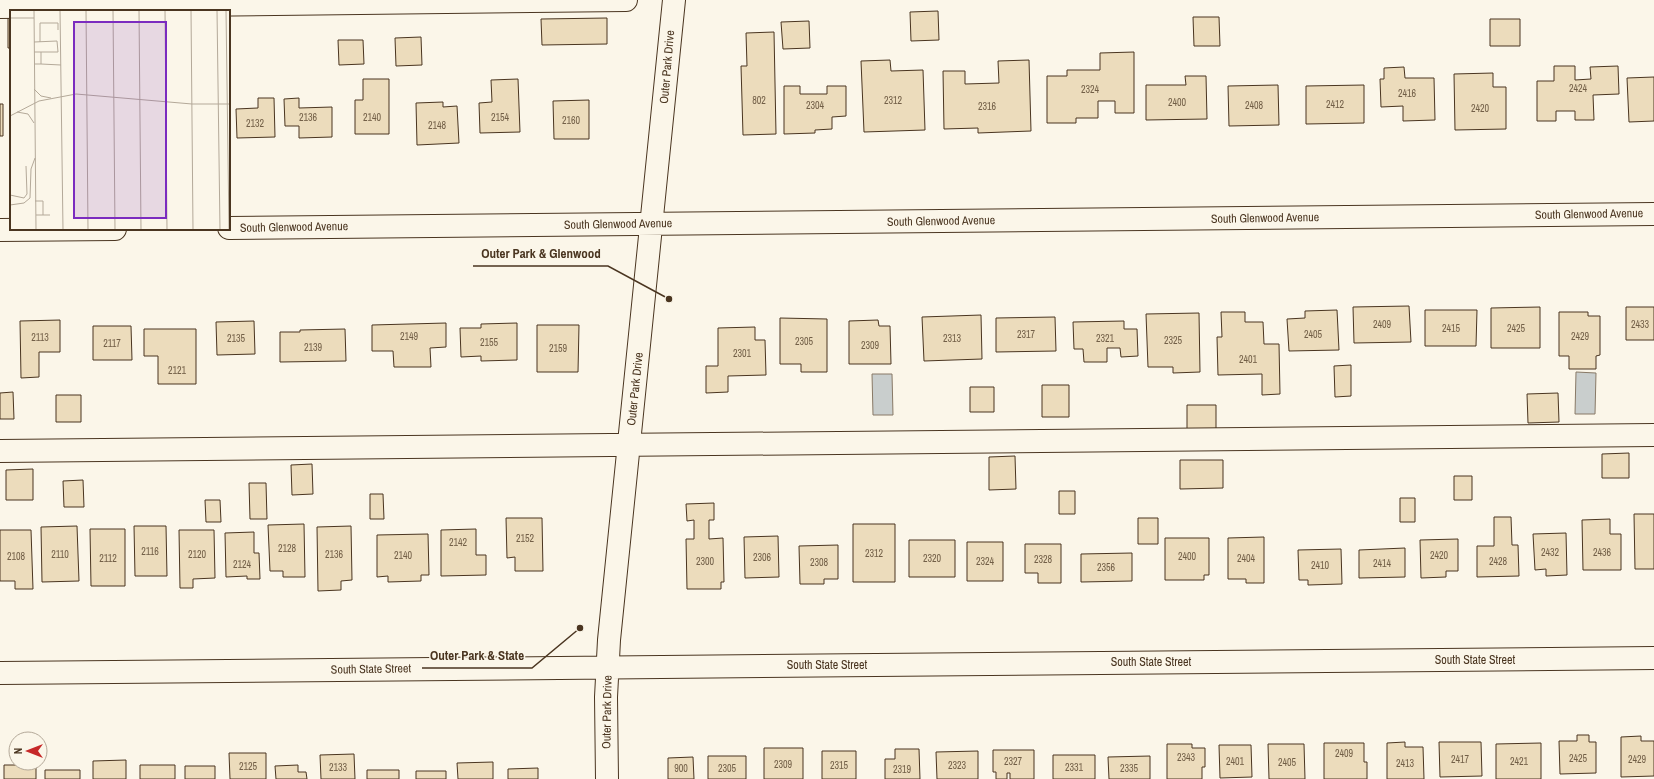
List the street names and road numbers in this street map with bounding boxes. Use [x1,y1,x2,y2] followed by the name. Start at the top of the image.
[656,30,678,104] street label: Outer Park Drive
[1535,205,1643,223] street label: South Glenwood Avenue
[1211,209,1319,227] street label: South Glenwood Avenue
[887,212,995,230] street label: South Glenwood Avenue
[564,215,672,233] street label: South Glenwood Avenue
[240,218,348,236] street label: South Glenwood Avenue
[623,351,647,427] street label: Outer Park Drive
[1435,652,1515,668] street label: South State Street
[1111,654,1191,670] street label: South State Street
[787,657,867,673] street label: South State Street
[331,660,412,678] street label: South State Street
[598,675,616,749] street label: Outer Park Drive

